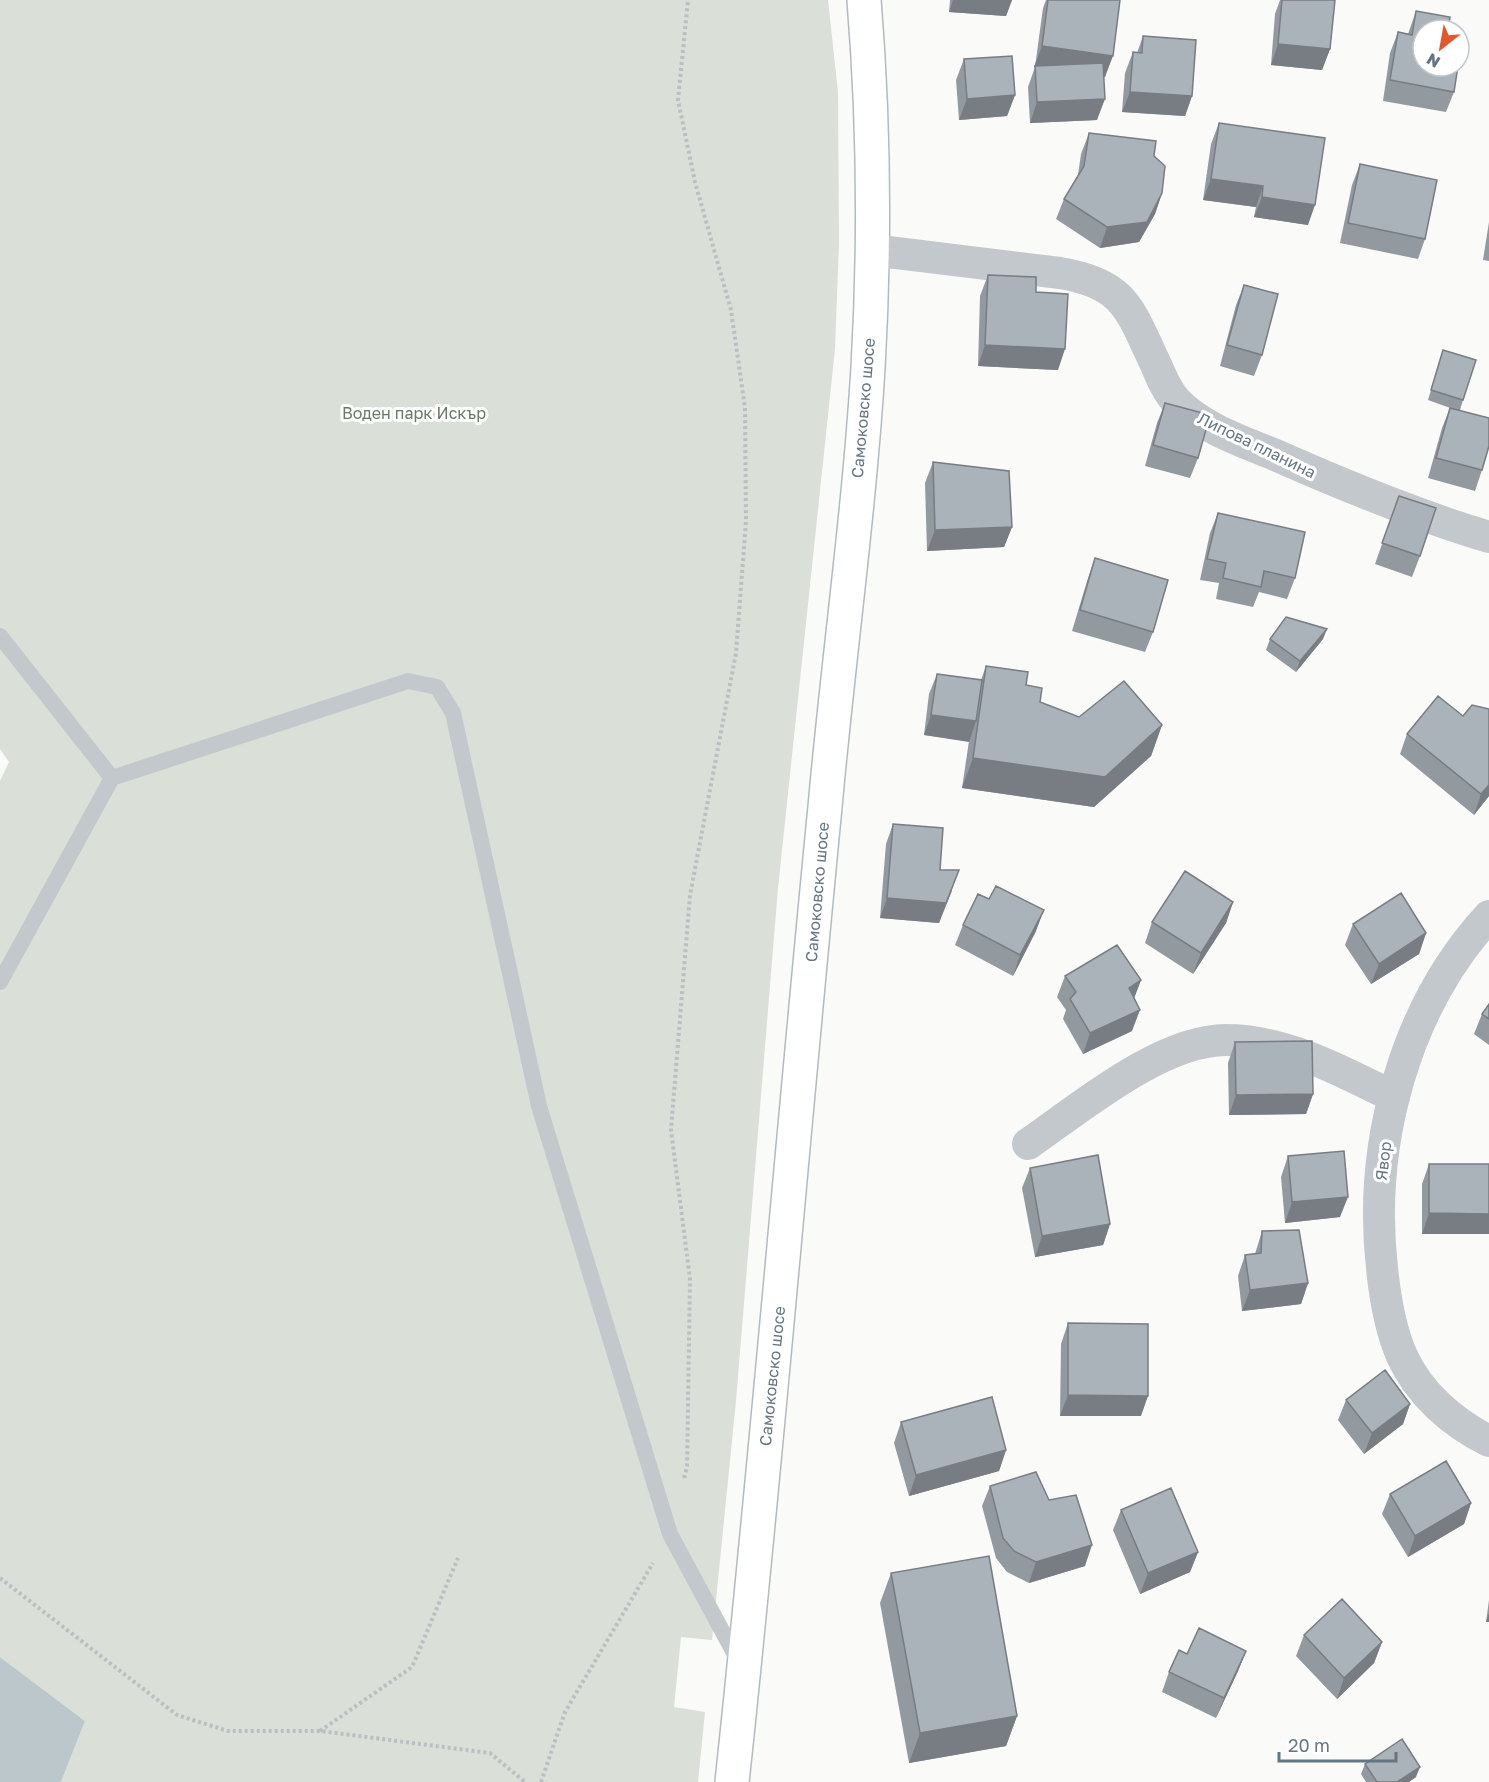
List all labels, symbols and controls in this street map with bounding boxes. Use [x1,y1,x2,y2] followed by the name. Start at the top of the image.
[1411,18,1471,78] north arrow
[1423,49,1444,73] text: N
[847,337,879,479] street label: Самоковско шосе
[342,403,486,423] park label: Воден парк Искър
[1195,408,1319,482] street label: Липова планина
[801,821,833,963] street label: Самоковско шосе
[1371,1140,1395,1182] street label: Явор
[755,1305,789,1447] street label: Самоковско шосе
[1279,1725,1396,1763] scale bar
[1288,1734,1330,1756] text: 20 m

